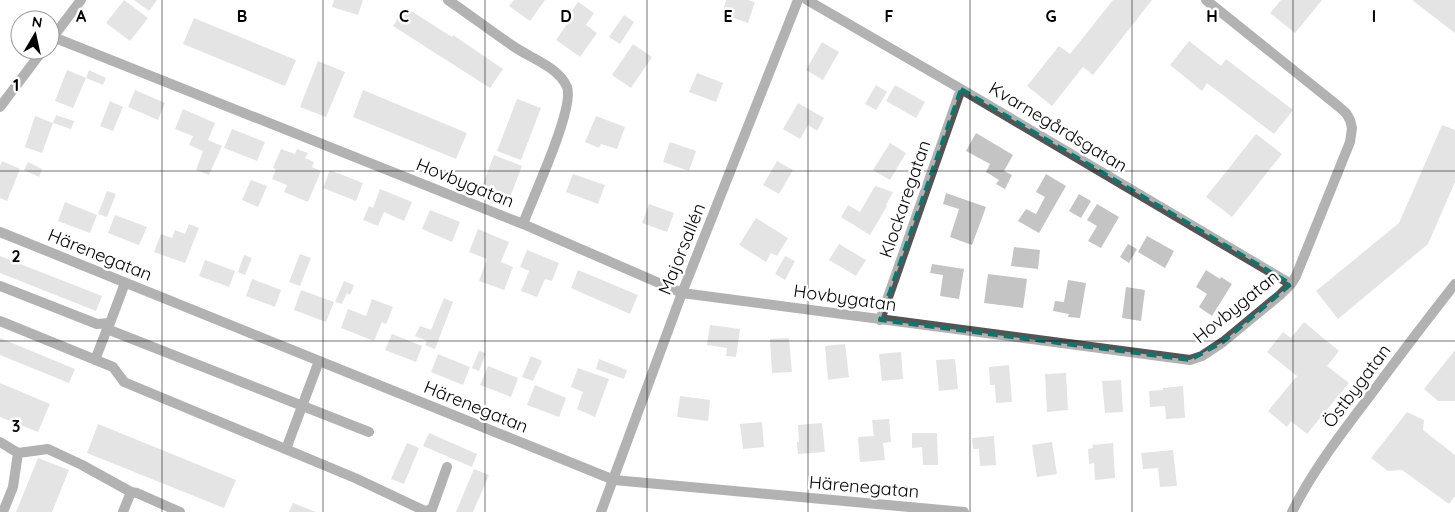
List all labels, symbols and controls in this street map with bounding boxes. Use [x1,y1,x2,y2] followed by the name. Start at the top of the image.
[76,6,87,26] text: A
[237,6,247,26] text: B
[399,6,409,26] text: C
[560,6,572,26] text: D
[723,6,733,26] text: E
[885,6,894,26] text: F
[1045,6,1057,26] text: G
[1206,6,1218,26] text: H
[1372,6,1376,26] text: I
[10,10,60,60] north arrow
[31,12,44,32] text: N
[13,75,19,95] text: 1
[985,76,1132,177] street label: Kvarnegårdsgatan
[874,137,935,261] street label: Klockaregatan
[413,152,518,213] street label: Hovbygatan
[653,200,710,298] street label: Majorsallén
[45,223,156,286] street label: Härenegatan
[11,246,21,266] text: 2
[1188,265,1283,348] street label: Hovbygatan
[792,279,898,316] street label: Hovbygatan
[1318,339,1395,432] street label: Östbygatan
[421,375,532,438] street label: Härenegatan
[12,416,20,436] text: 3
[808,470,920,503] street label: Härenegatan

